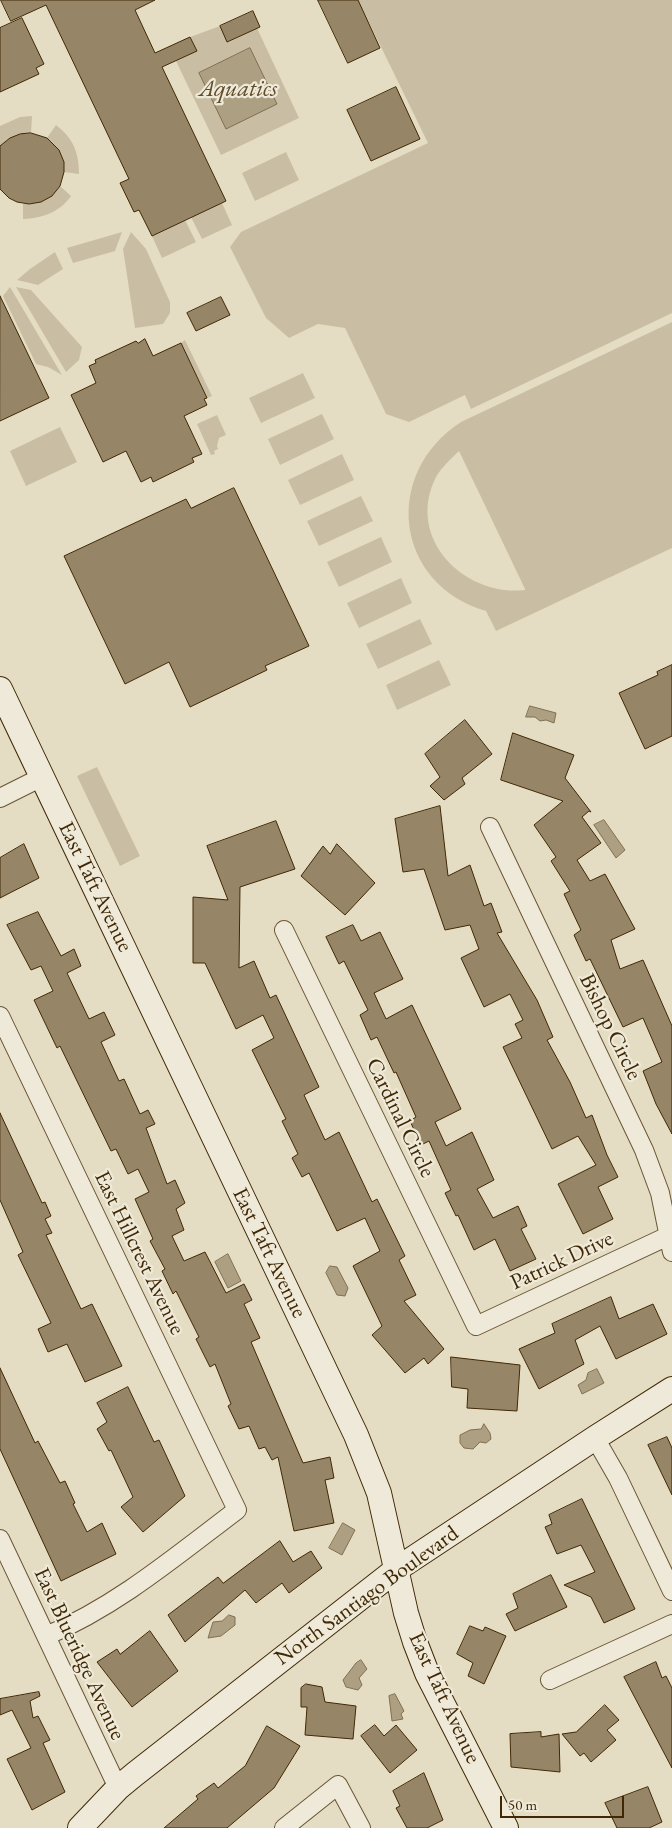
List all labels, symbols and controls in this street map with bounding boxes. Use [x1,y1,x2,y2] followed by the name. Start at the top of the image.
[199,75,277,103] water label: Aquatics
[52,818,138,956] street label: East Taft Avenue
[573,970,647,1084] street label: Bishop Circle
[360,1054,440,1182] street label: Cardinal Circle
[88,1167,190,1339] street label: East Hillcrest Avenue
[226,1184,312,1322] street label: East Taft Avenue
[507,1226,617,1296] street label: Patrick Drive
[270,1520,464,1672] street label: North Santiago Boulevard
[28,1564,130,1744] street label: East Blueridge Avenue
[402,1628,486,1768] street label: East Taft Avenue
[502,1786,626,1818] scale bar
[508,1795,537,1814] text: 50 m

